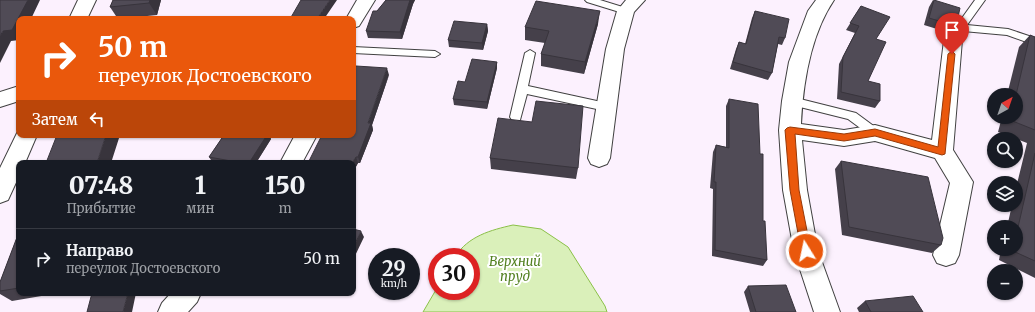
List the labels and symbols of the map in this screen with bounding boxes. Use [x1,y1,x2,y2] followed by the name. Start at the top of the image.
[935,13,969,54] pin
[987,88,1023,124] north arrow
[785,230,827,272] position arrow
[428,248,480,300] speed limit sign: 30
[489,253,541,285] water label: Верхний пруд

